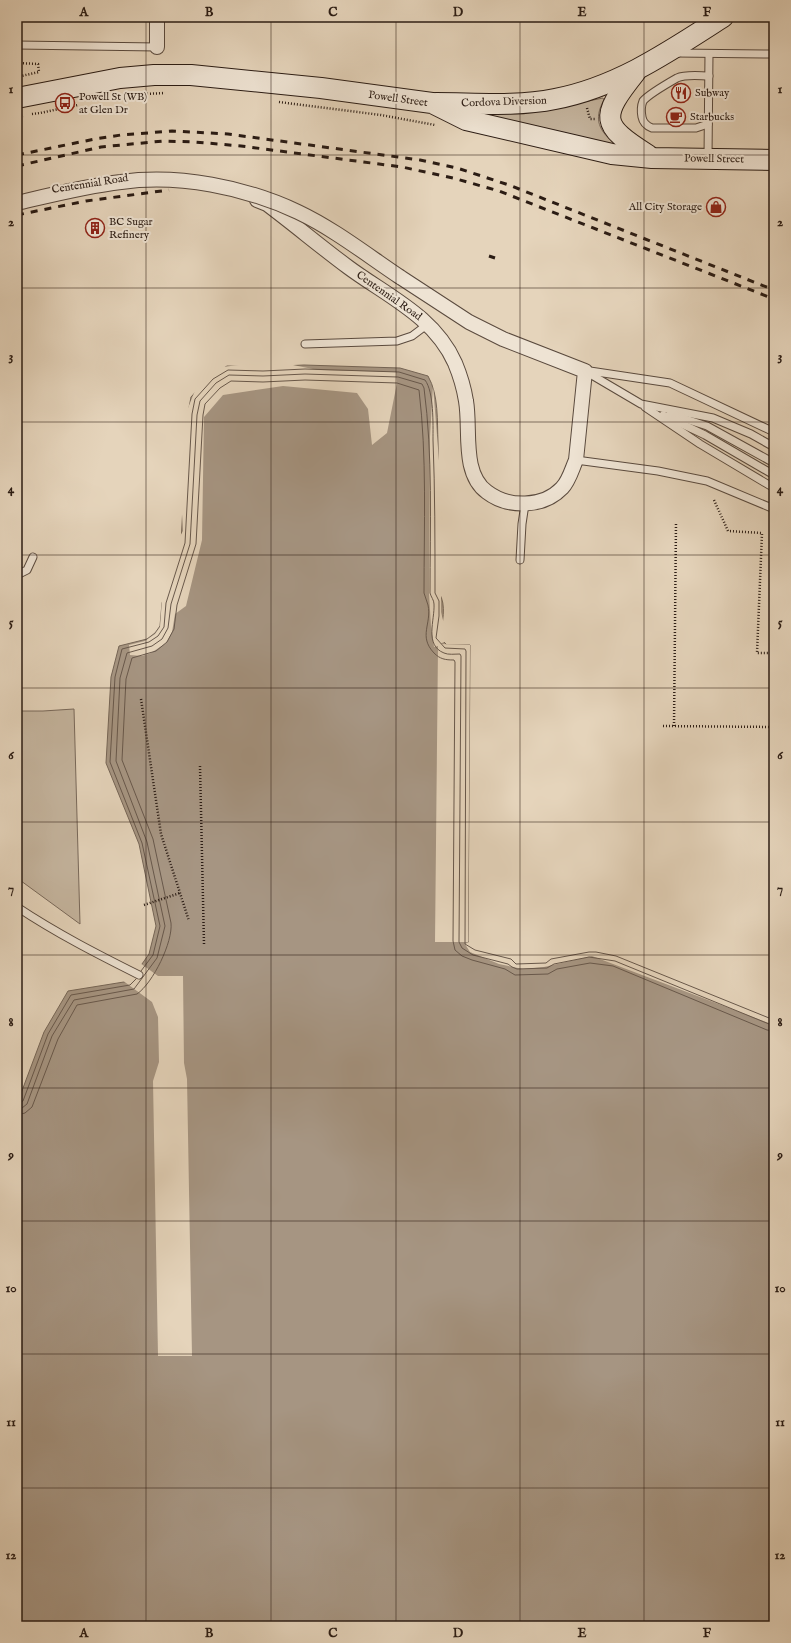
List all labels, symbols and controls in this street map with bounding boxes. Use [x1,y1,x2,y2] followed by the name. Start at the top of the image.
[79,4,90,21] text: A
[205,4,214,21] text: B
[328,4,338,21] text: C
[453,4,464,21] text: D
[577,4,587,21] text: E
[703,4,712,21] text: F
[9,81,14,98] text: 1
[778,81,783,98] text: 1
[670,82,692,104] restaurant icon: Subway
[695,86,730,100] place label: Subway
[367,88,429,110] street label: Powell Street
[79,90,147,117] place label: Powell St (WB) at Glen Dr
[54,92,76,114] bus stop icon: Powell St (WB) at Glen Dr
[461,94,547,110] street label: Cordova Diversion
[665,106,687,128] cafe icon: Starbucks
[690,110,734,124] place label: Starbucks
[684,151,744,167] street label: Powell Street
[51,171,129,197] street label: Centennial Road
[705,196,727,218] shop icon: All City Storage
[628,200,702,214] place label: All City Storage
[8,214,14,231] text: 2
[777,214,783,231] text: 2
[109,215,153,242] place label: BC Sugar Refinery
[84,217,106,239] building icon: BC Sugar Refinery
[353,268,425,324] street label: Centennial Road
[9,348,14,365] text: 3
[778,348,783,365] text: 3
[8,481,15,498] text: 4
[777,481,784,498] text: 4
[9,614,14,631] text: 5
[778,614,783,631] text: 5
[8,747,14,764] text: 6
[777,747,783,764] text: 6
[8,881,14,898] text: 7
[777,881,783,898] text: 7
[8,1014,14,1031] text: 8
[777,1014,783,1031] text: 8
[7,1147,14,1164] text: 9
[776,1147,783,1164] text: 9
[5,1280,17,1297] text: 10
[774,1280,786,1297] text: 10
[6,1414,16,1431] text: 11
[775,1414,785,1431] text: 11
[6,1547,16,1564] text: 12
[775,1547,785,1564] text: 12
[79,1625,90,1642] text: A
[205,1625,214,1642] text: B
[328,1625,338,1642] text: C
[453,1625,464,1642] text: D
[577,1625,587,1642] text: E
[703,1625,712,1642] text: F

